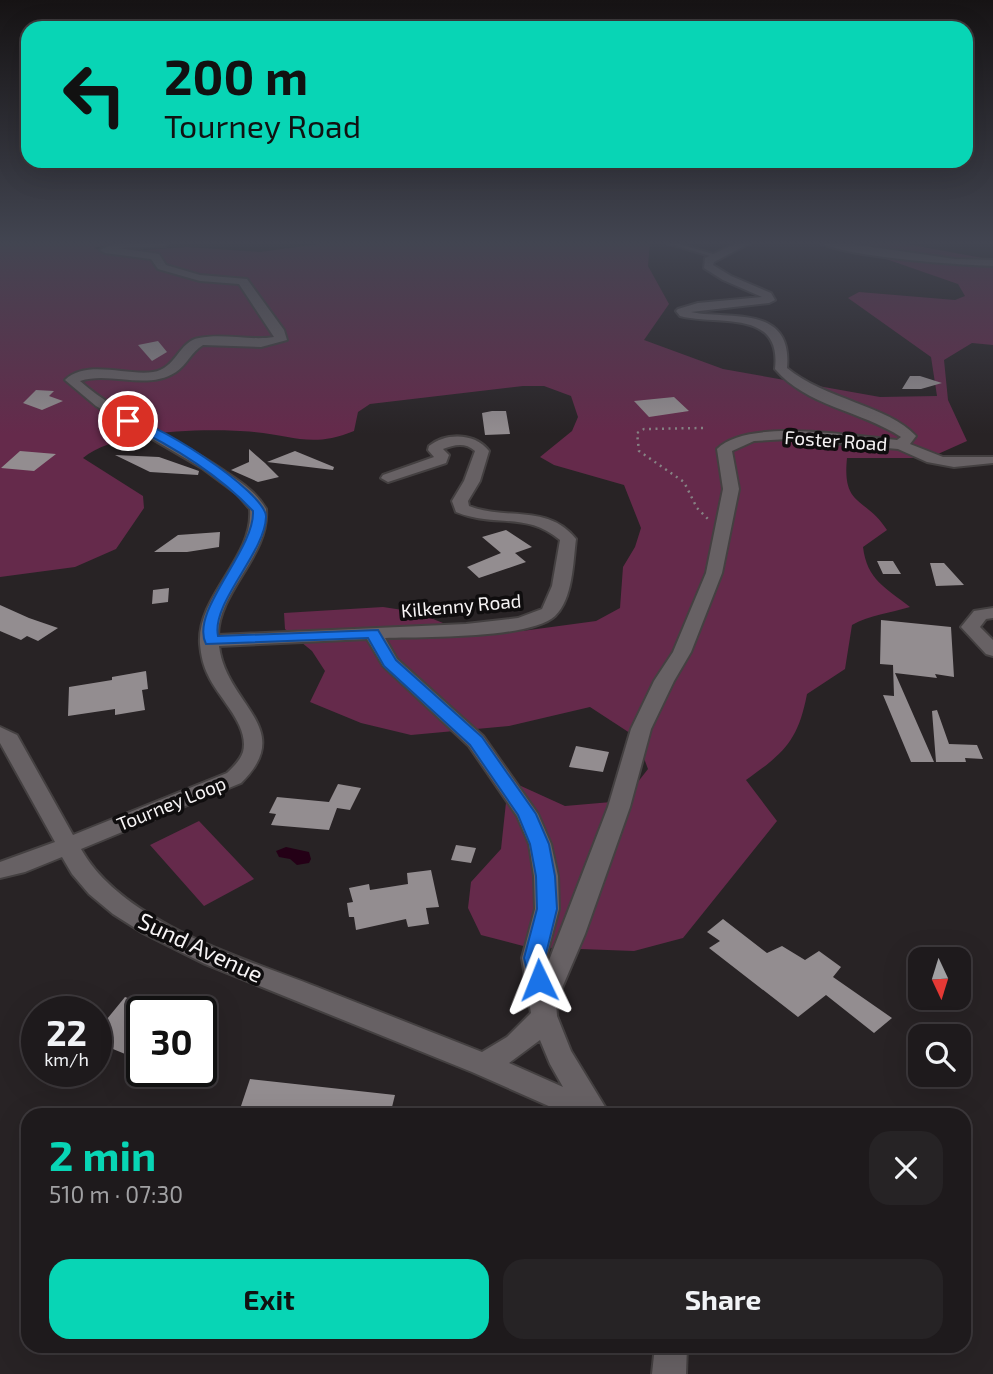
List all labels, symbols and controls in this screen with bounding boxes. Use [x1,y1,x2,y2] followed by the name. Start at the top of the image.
[164,46,308,105] text: 200 m
[49,49,140,140] icon: left
[164,106,361,144] text: Tourney Road
[98,391,158,451] pin
[109,402,147,440] icon: arrive
[784,425,888,455] street label: Foster Road
[400,588,522,622] street label: Kilkenny Road
[113,771,229,835] street label: Tourney Loop
[134,906,268,988] street label: Sund Avenue
[502,943,576,1017] position arrow
[908,947,971,1010] north arrow
[908,947,971,1087] map controls
[126,996,217,1087] speed limit sign: 30
[46,1011,87,1053] text: 22
[908,1024,971,1087] button: search
[44,1048,89,1070] text: km/h
[49,1129,156,1179] text: 2 min
[869,1131,943,1205] button: close
[49,1180,183,1208] text: 510 m · 07:30
[49,1259,489,1339] button: Exit
[503,1259,943,1339] button: Share

